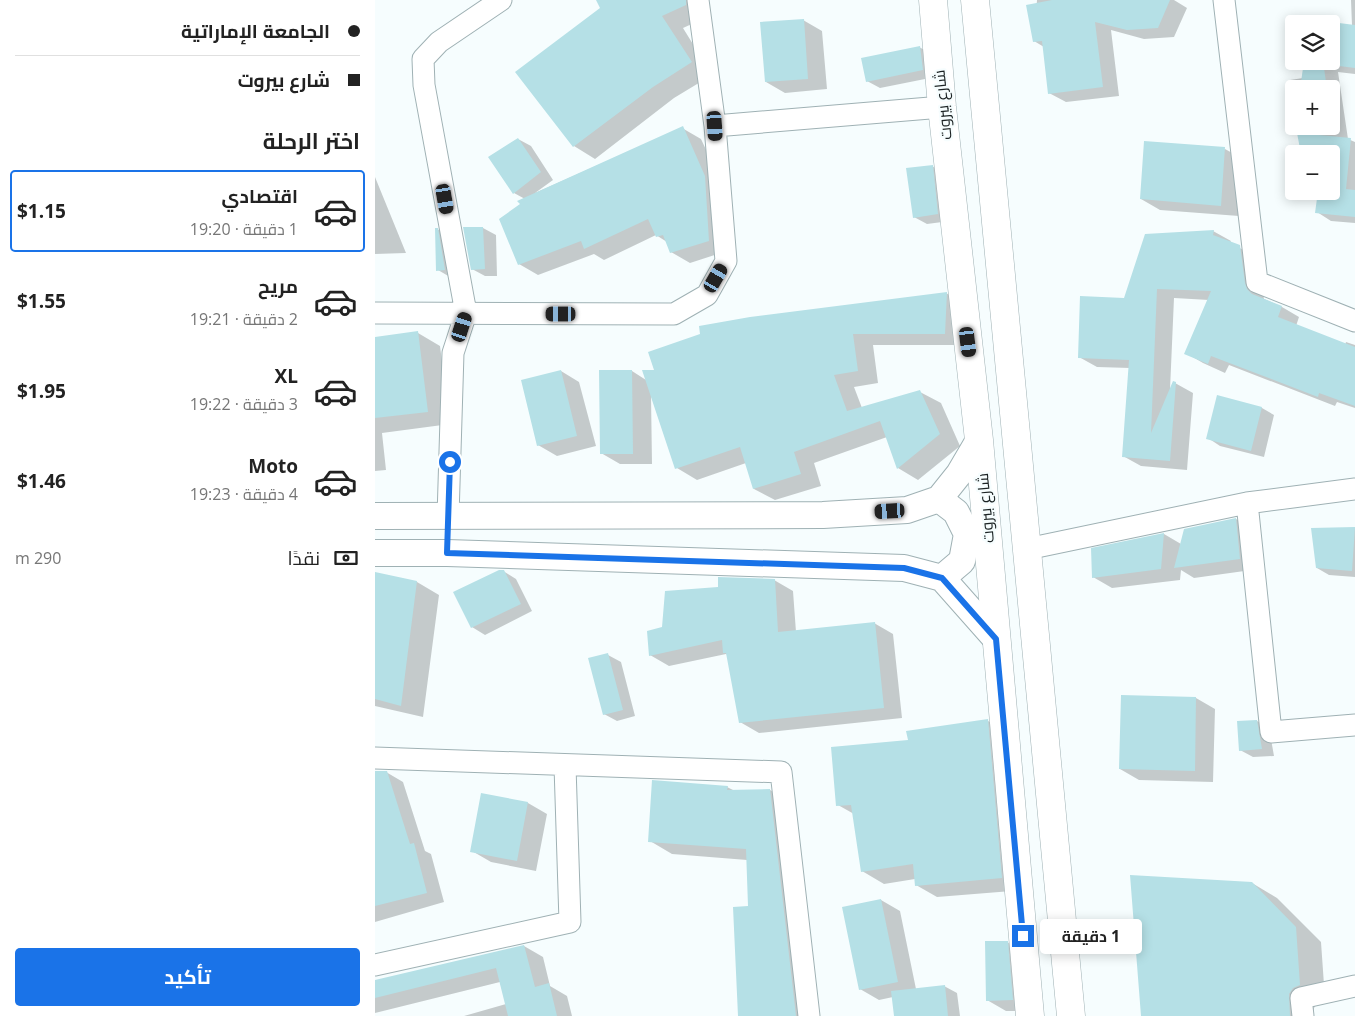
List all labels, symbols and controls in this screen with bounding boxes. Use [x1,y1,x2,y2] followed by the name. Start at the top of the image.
[1285,15,1340,200] map controls
[1285,15,1340,70] button: layers
[181,18,330,44] text: الجامعة الإماراتية
[238,67,330,93] text: شارع بيروت
[927,69,958,141] street label: شارع بيروت
[1285,80,1340,135] button: +
[706,111,723,141] car
[263,125,360,155] text: اختر الرحلة
[1285,145,1340,200] button: −
[222,183,298,209] text: اقتصادي
[435,183,454,215] car
[313,189,358,234] icon: car
[17,198,66,224] text: $1.15
[190,218,298,240] text: 1 دقيقة · 19:20
[702,261,729,295] car
[258,273,298,299] text: مريح
[313,279,358,324] icon: car
[17,288,66,314] text: $1.55
[546,307,576,322] car
[190,308,298,330] text: 2 دقيقة · 19:21
[450,310,473,344] car
[958,326,977,358] car
[275,363,298,389] text: XL
[313,369,358,414] icon: car
[17,378,66,404] text: $1.95
[190,393,298,415] text: 3 دقيقة · 19:22
[439,451,461,473] route start
[248,453,298,479] text: Moto
[313,459,358,504] icon: car
[17,468,66,494] text: $1.46
[971,472,1000,544] street label: شارع بيروت
[190,483,298,505] text: 4 دقيقة · 19:23
[874,503,905,519] car
[332,544,360,572] icon: cash
[288,545,320,571] text: نقدًا
[15,547,61,569] text: 290 m
[1041,918,1143,954] callout: 1 دقيقة
[1012,925,1034,947] route end
[1062,925,1120,947] text: 1 دقيقة
[15,948,360,1006] button: تأكيد

